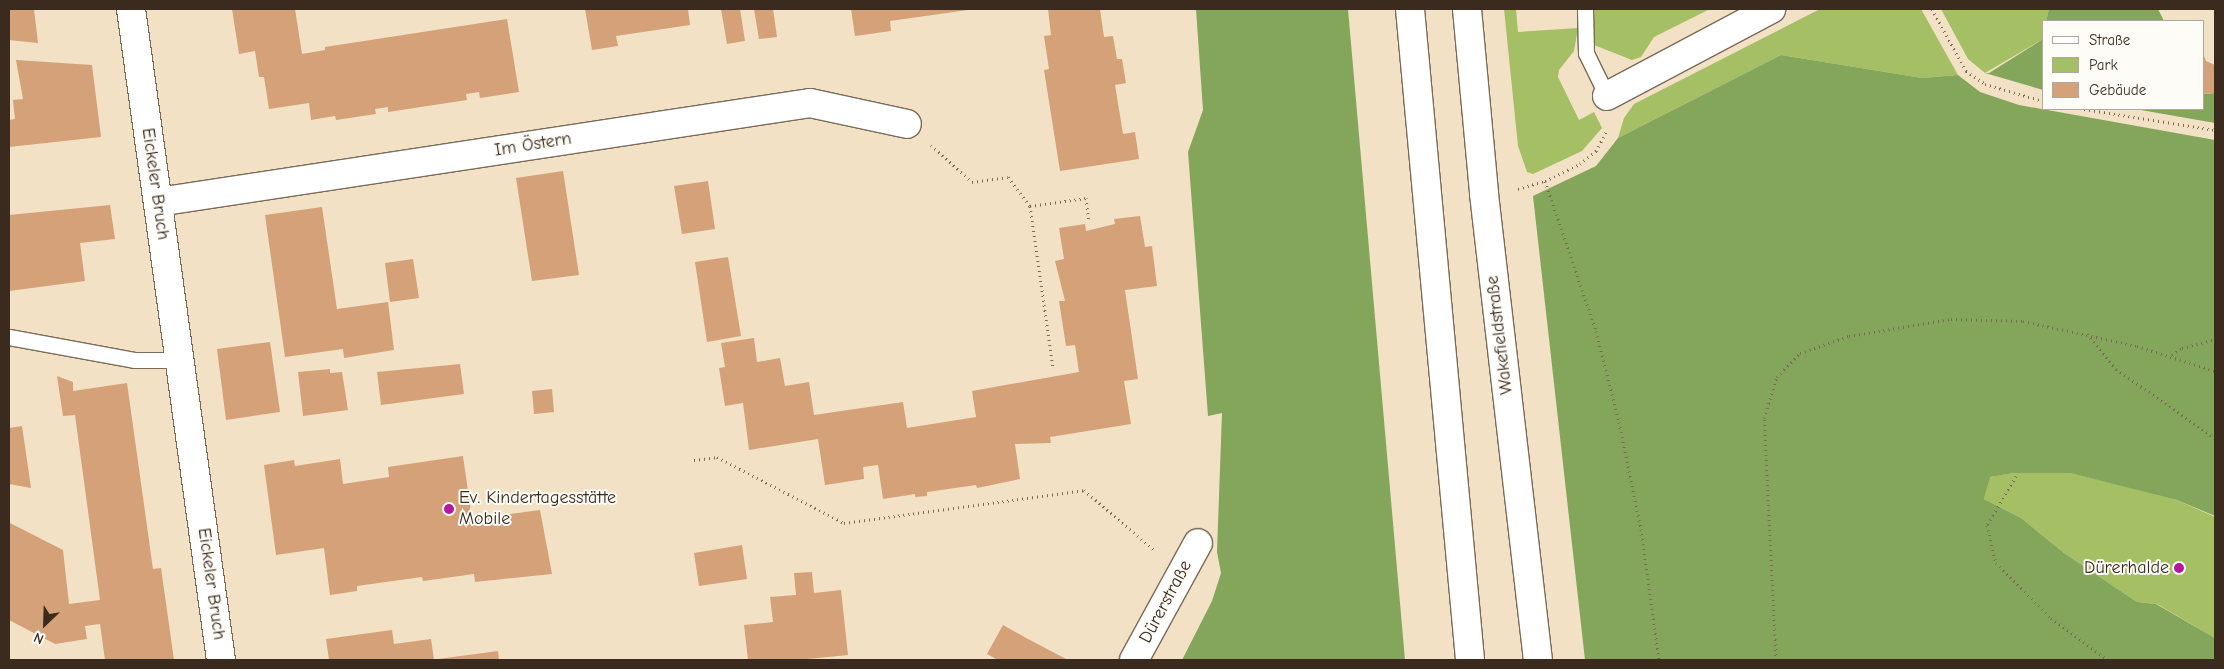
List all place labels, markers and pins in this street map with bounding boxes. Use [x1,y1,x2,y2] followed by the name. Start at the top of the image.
[459,488,616,530] place label: Ev. Kindertagesstätte Mobile
[443,503,455,515] marker: Ev. Kindertagesstätte Mobile
[2084,557,2169,579] place label: Dürerhalde
[2173,562,2185,574] marker: Dürerhalde

